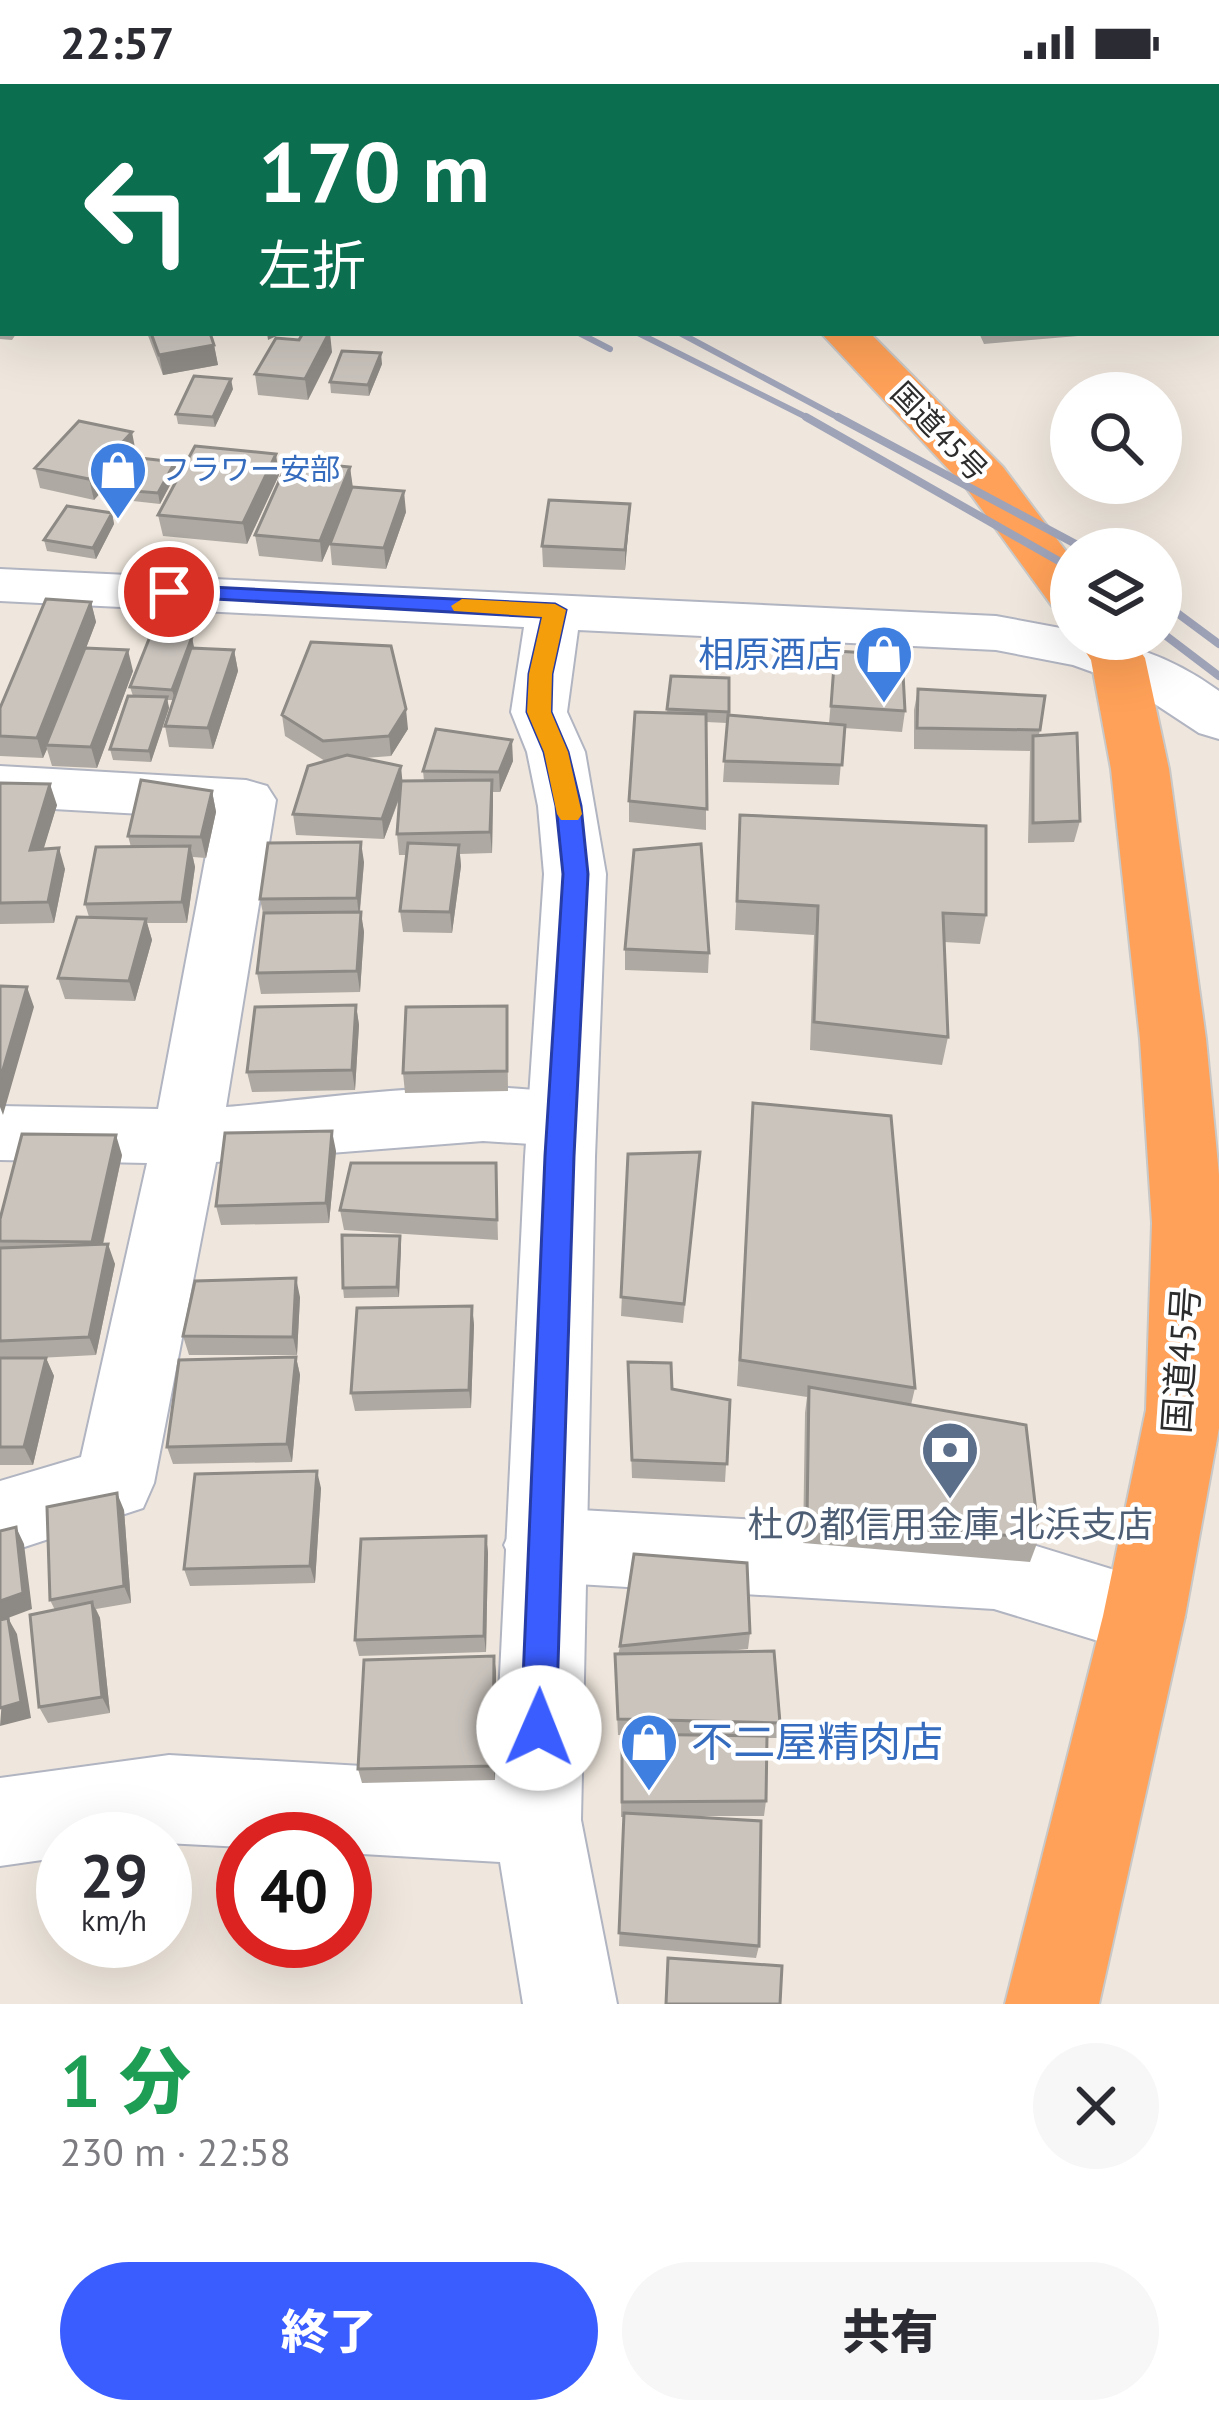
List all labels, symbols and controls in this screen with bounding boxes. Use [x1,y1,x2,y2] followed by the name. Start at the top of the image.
[60,13,174,71] text: 22:57
[258,116,490,225] text: 170 m
[60,132,216,288] icon: left
[258,230,366,300] text: 左折
[1050,372,1182,660] map controls
[1050,372,1182,504] button: search
[883,373,997,489] street label: 国道45号
[87,439,149,521] shop icon: フラワー安部
[160,449,340,488] place label: フラワー安部
[1050,528,1182,660] button: layers
[118,541,220,643] pin
[136,559,202,625] icon: arrive
[853,623,915,705] shop icon: 相原酒店
[698,630,842,677] place label: 相原酒店
[1152,1285,1209,1435] street label: 国道45号
[919,1419,981,1501] bank icon: 杜の都信用金庫 北浜支店
[747,1500,1153,1547] place label: 杜の都信用金庫 北浜支店
[476,1665,602,1791] position arrow
[618,1711,680,1793] shop icon: 不二屋精肉店
[691,1714,943,1769] place label: 不二屋精肉店
[216,1812,372,1968] speed limit sign: 40
[80,1836,148,1914] text: 29
[81,1900,147,1939] text: km/h
[60,2034,191,2127] text: 1 分
[1033,2043,1159,2169] button: close
[60,2126,291,2177] text: 230 m · 22:58
[60,2262,598,2400] button: 終了
[622,2262,1159,2400] button: 共有

